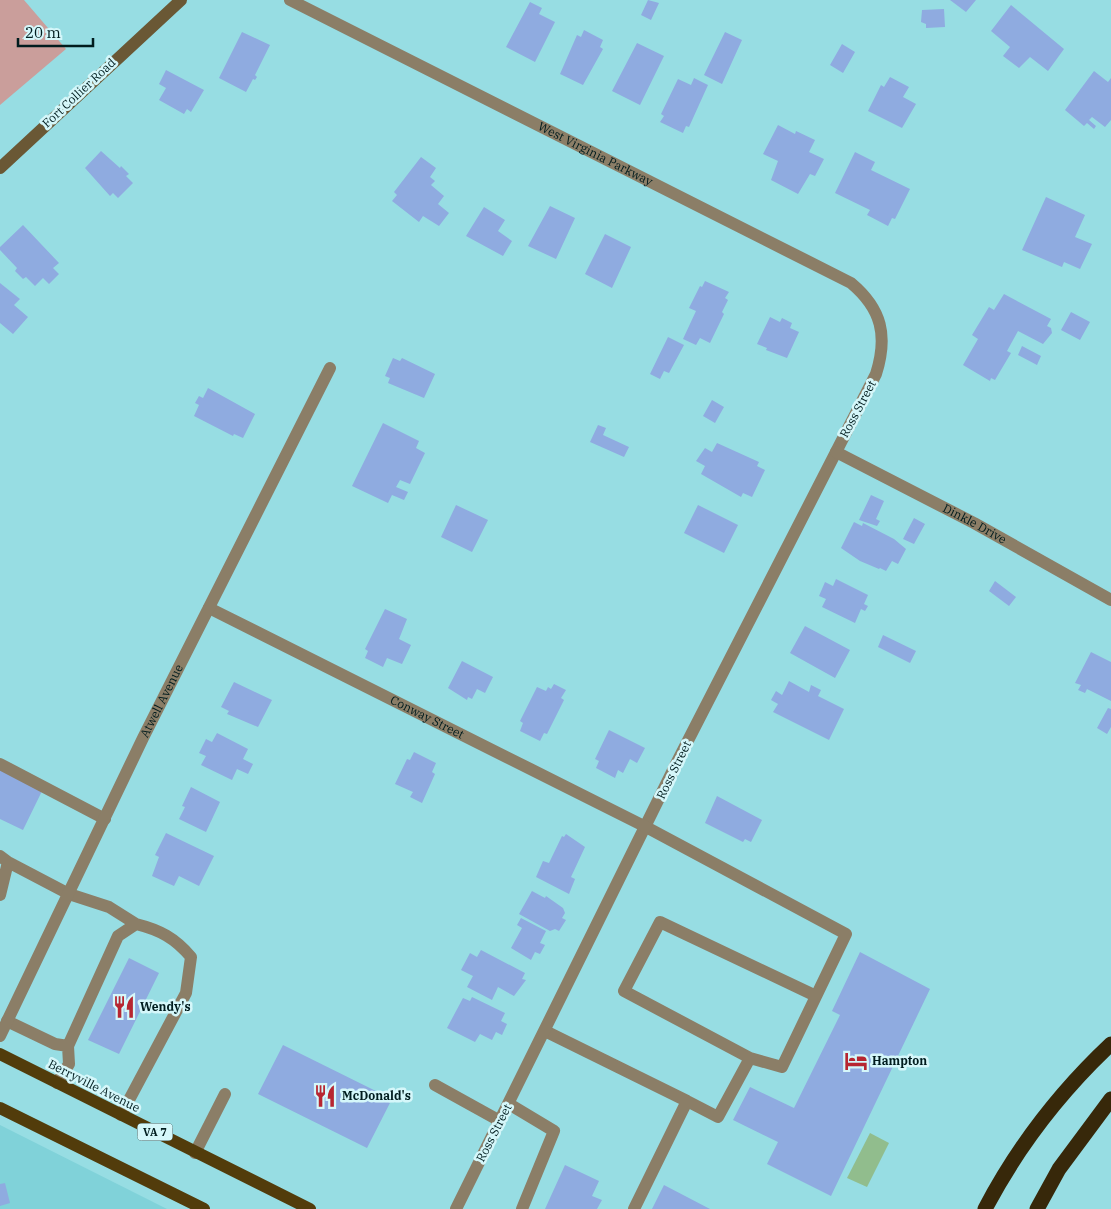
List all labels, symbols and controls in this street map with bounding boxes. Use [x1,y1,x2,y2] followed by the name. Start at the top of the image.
[18,15,92,47] scale bar
[25,23,61,42] text: 20 m
[39,55,118,130] street label: Fort Collier Road
[536,118,656,189] street label: West Virginia Parkway
[836,378,879,440] street label: Ross Street
[940,500,1009,547] street label: Dinkle Drive
[136,662,186,740] street label: Atwell Avenue
[388,692,467,742] street label: Conway Street
[653,738,694,801] street label: Ross Street
[111,994,137,1020] restaurant icon: Wendy's
[140,999,190,1014] place label: Wendy's
[843,1048,869,1074] hotel icon: Hampton
[872,1053,927,1068] place label: Hampton
[46,1056,143,1115] street label: Berryville Avenue
[312,1083,338,1109] restaurant icon: McDonald's
[342,1088,411,1103] place label: McDonald's
[473,1101,514,1164] street label: Ross Street
[138,1124,172,1140] road number: VA 7

